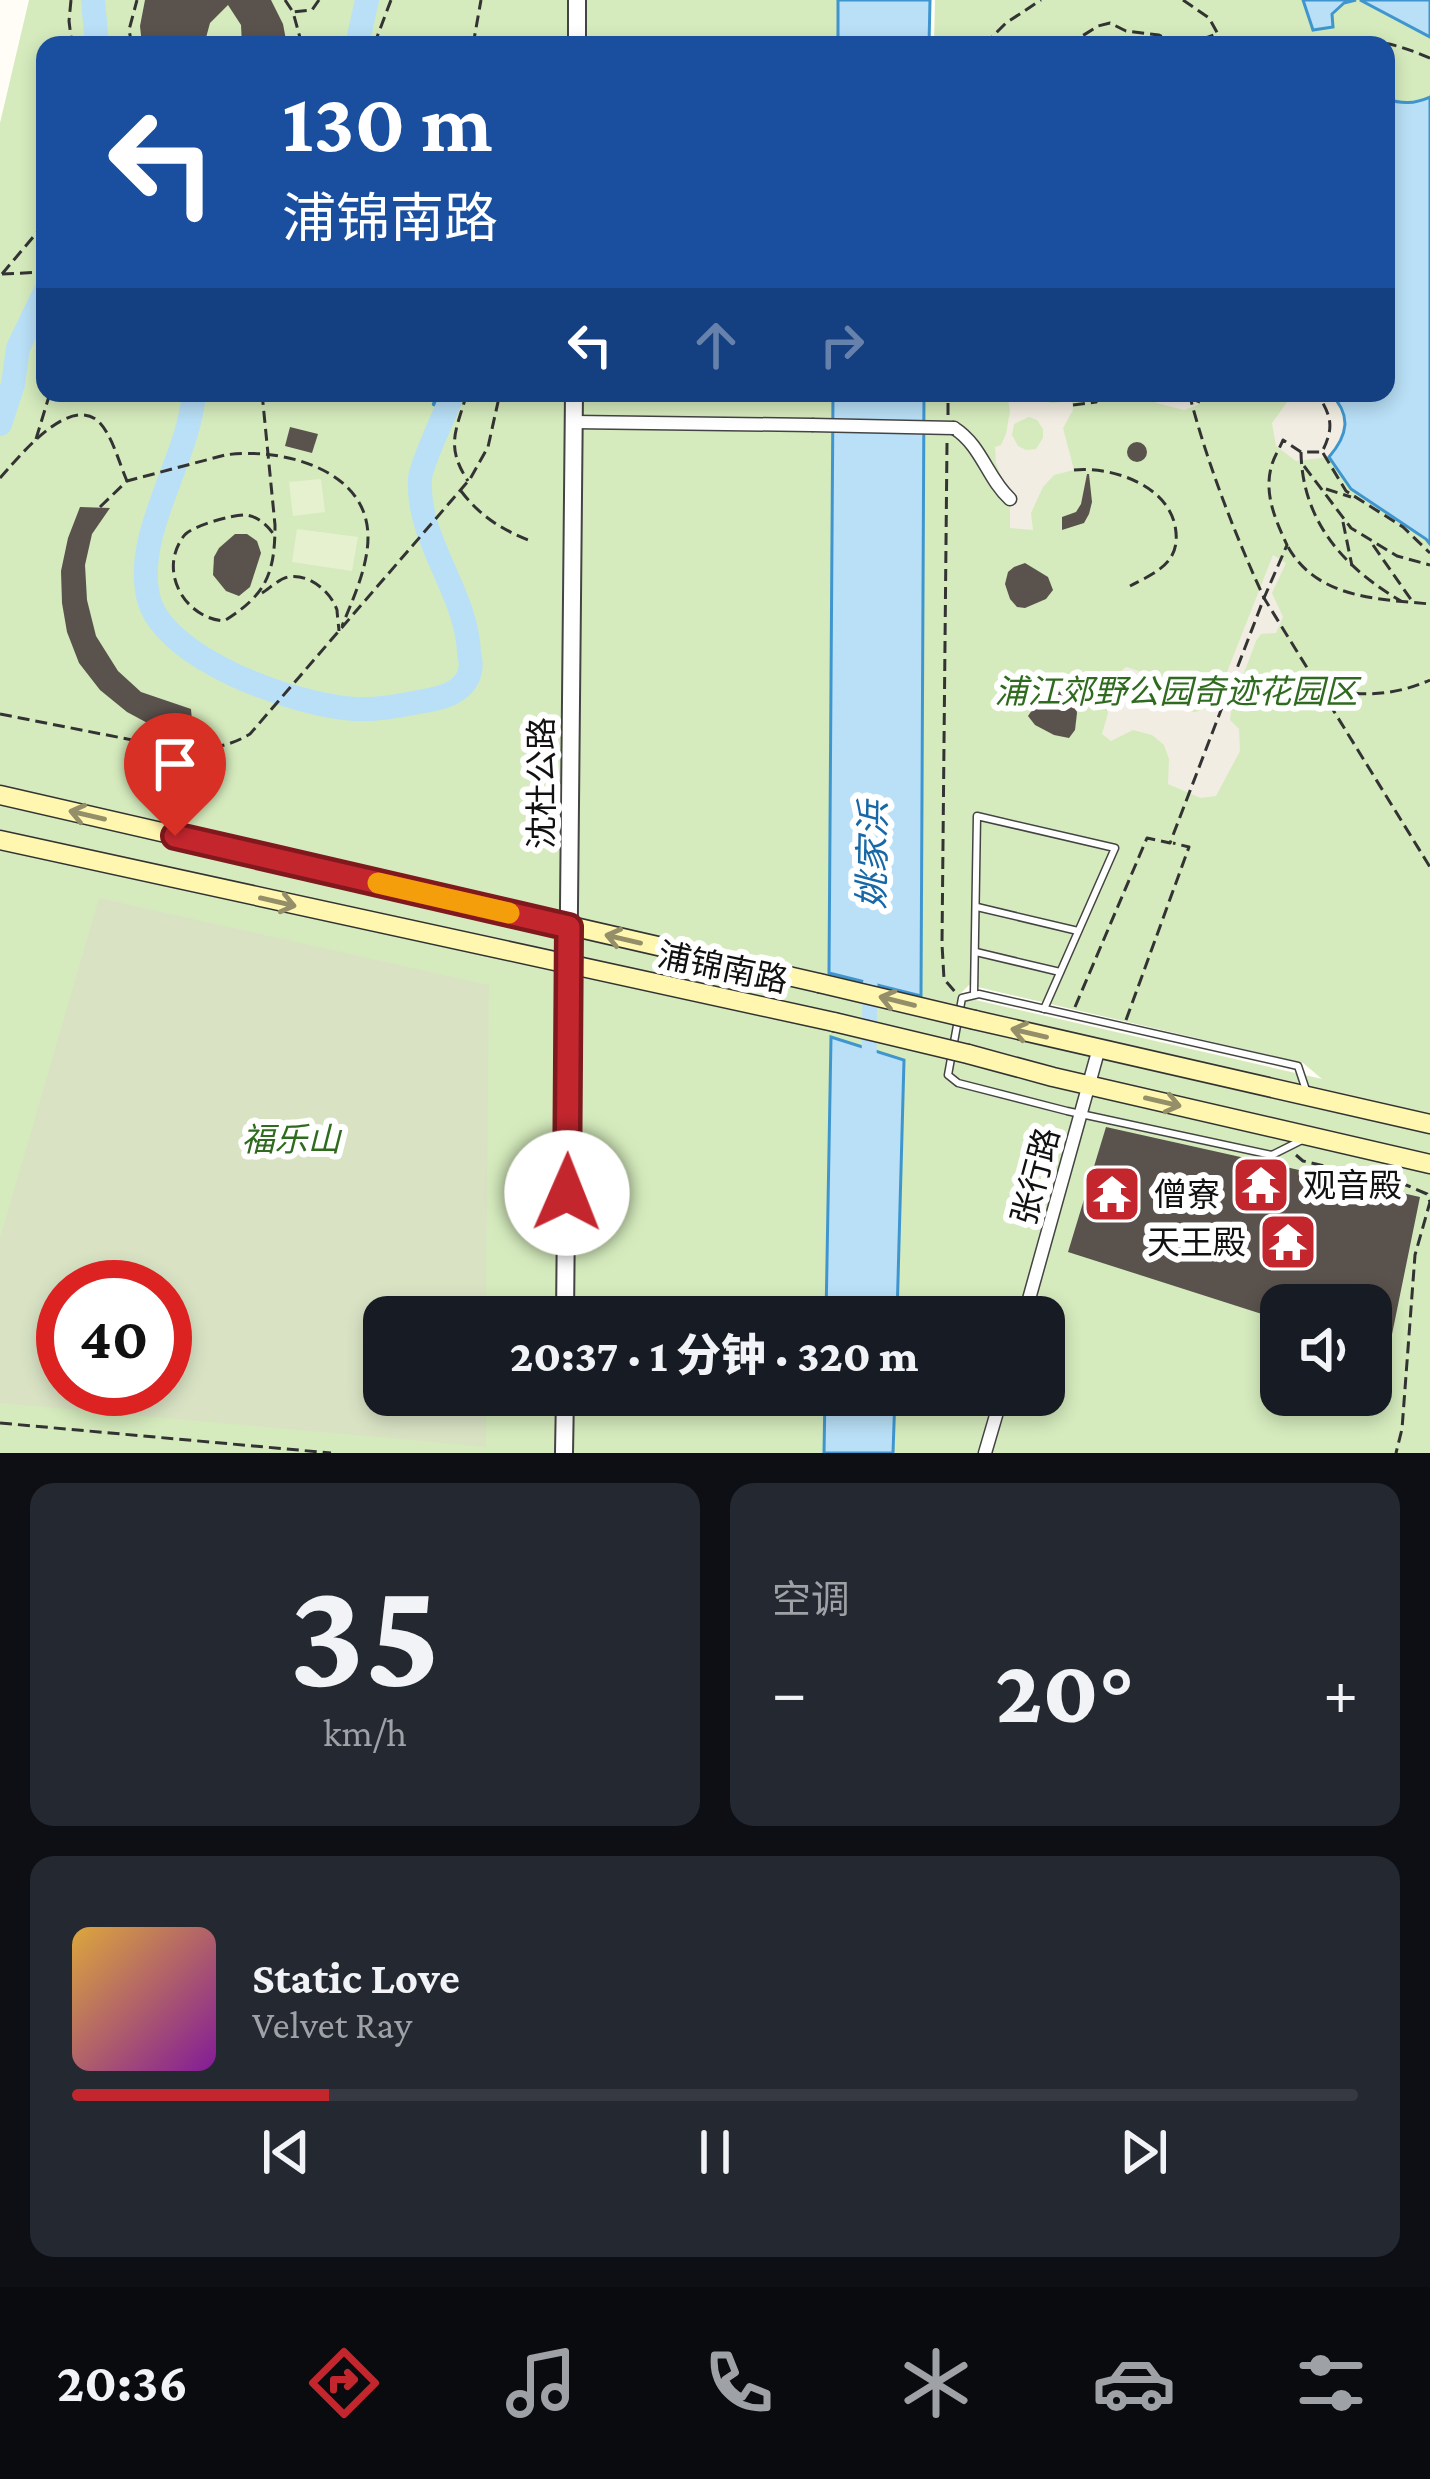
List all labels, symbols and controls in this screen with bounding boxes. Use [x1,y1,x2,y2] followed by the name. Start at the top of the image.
[282,76,493,169] text: 130 m
[84,84,240,240] icon: left
[282,189,498,249] text: 浦锦南路
[557,312,623,378] icon: left
[683,312,749,378] icon: ahead
[809,312,875,378] icon: right
[995,673,1363,710] park label: 浦江郊野公园奇迹花园区
[124,713,226,836] pin
[523,717,560,849] street label: 沈杜公路
[142,731,208,797] icon: arrive
[852,798,894,909] water label: 姚家浜
[69,803,107,826] one-way arrow
[259,891,297,914] one-way arrow
[604,926,642,949] one-way arrow
[654,936,791,999] street label: 浦锦南路
[879,989,917,1011] one-way arrow
[1011,1020,1049,1043] one-way arrow
[1143,1091,1181,1114] one-way arrow
[242,1121,343,1158] park label: 福乐山
[1005,1124,1066,1229] street label: 张行路
[504,1130,630,1256] position arrow
[1230,1154,1292,1216] temple icon: 观音殿
[1081,1163,1143,1225] temple icon: 僧寮
[1303,1167,1402,1204] place label: 观音殿
[1154,1176,1220,1213] place label: 僧寮
[1257,1211,1319,1273] temple icon: 天王殿
[1147,1224,1246,1261] place label: 天王殿
[36,1260,192,1416] speed limit sign: 40
[1260,1284,1392,1416] map controls
[1260,1284,1392,1416] button: sound
[510,1331,918,1381] text: 20:37 · 1 分钟 · 320 m
[289,1546,441,1720] text: 35
[772,1578,850,1621] text: 空调
[995,1641,1135,1741] text: 20°
[772,1655,807,1728] text: −
[1323,1655,1358,1728] text: +
[323,1711,407,1754] text: km/h
[252,1953,460,2003] text: Static Love
[252,2003,412,2046] text: Velvet Ray
[253,2119,319,2185] icon: previous
[682,2119,748,2185] icon: pause
[1111,2119,1177,2185] icon: next
[302,2341,386,2425] icon: directions
[499,2341,583,2425] icon: music
[697,2341,781,2425] icon: phone
[894,2341,978,2425] icon: climate
[1092,2341,1176,2425] icon: car
[1289,2341,1373,2425] icon: filters
[57,2353,188,2413] text: 20:36

